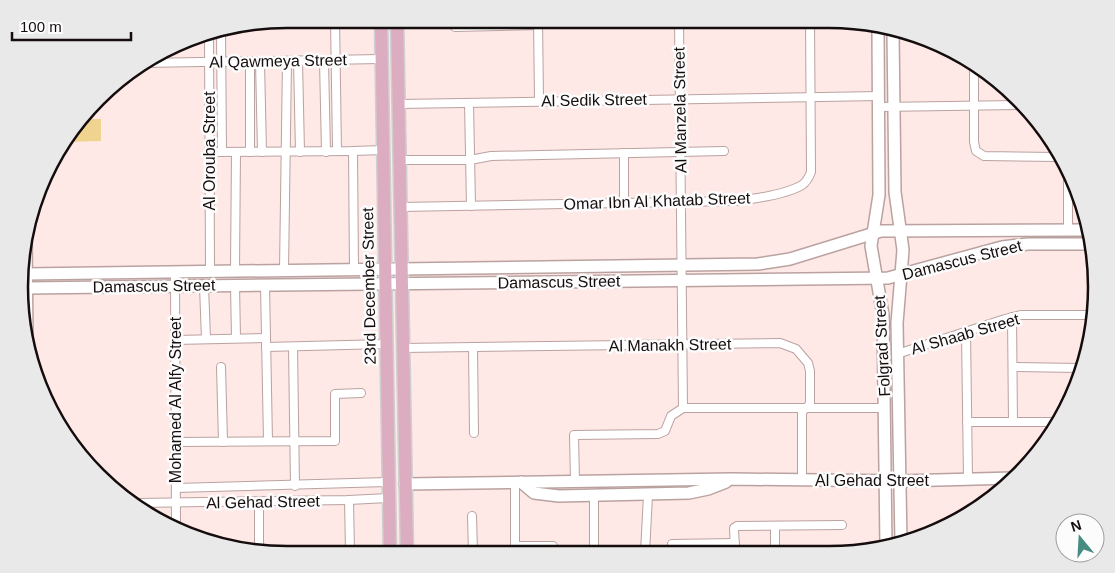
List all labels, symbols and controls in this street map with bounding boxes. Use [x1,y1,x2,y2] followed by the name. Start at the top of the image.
[12,10,131,42] scale bar
[20,18,62,35] text: 100 m
[670,46,690,173] street label: Al Manzela Street
[209,51,348,71] street label: Al Qawmeya Street
[201,91,218,211] street label: Al Orouba Street
[541,91,648,109] street label: Al Sedik Street
[563,189,751,213] street label: Omar Ibn Al Khatab Street
[359,207,379,365] street label: 23rd December Street
[900,237,1024,283] street label: Damascus Street
[498,272,621,292] street label: Damascus Street
[93,276,216,296] street label: Damascus Street
[871,294,893,397] street label: Folgrad Street
[909,310,1022,358] street label: Al Shaab Street
[167,316,184,483] street label: Mohamed Al Alfy Street
[608,335,732,355] street label: Al Manakh Street
[815,472,929,489] street label: Al Gehad Street
[206,492,321,511] street label: Al Gehad Street
[1055,513,1105,563] north arrow
[1069,516,1083,535] text: N

